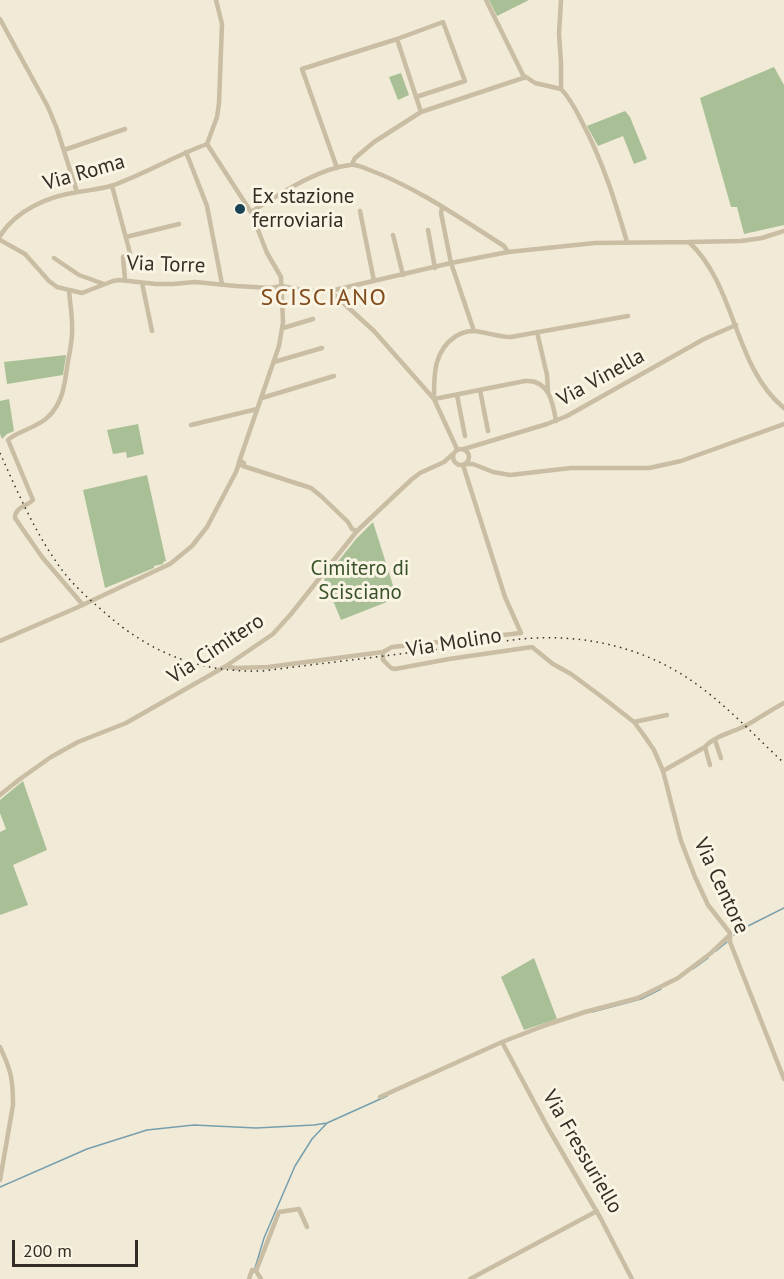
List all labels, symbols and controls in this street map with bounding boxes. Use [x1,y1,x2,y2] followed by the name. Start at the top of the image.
[40,149,128,197] street label: Via Roma
[252,184,354,234] place label: Ex stazione ferroviaria
[233,202,247,216] marker: Ex stazione ferroviaria
[126,251,206,279] street label: Via Torre
[261,284,387,312] district label: SCISCIANO
[553,344,649,412] street label: Via Vinella
[311,556,409,606] park label: Cimitero di Scisciano
[163,609,269,689] street label: Via Cimitero
[405,623,503,663] street label: Via Molino
[688,834,754,938] street label: Via Centore
[537,1086,627,1218] street label: Via Fressuriello
[15,1228,141,1266] scale bar
[23,1239,72,1262] text: 200 m

